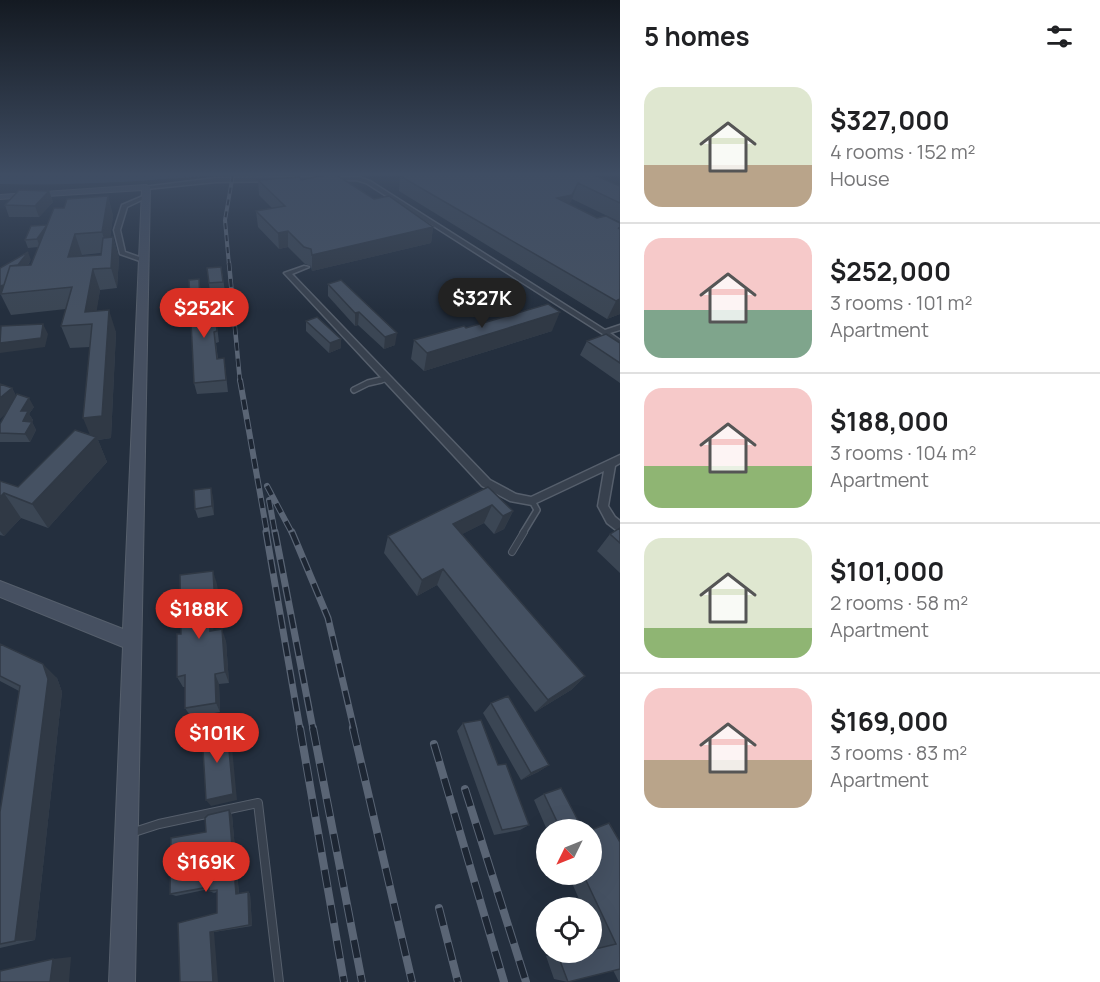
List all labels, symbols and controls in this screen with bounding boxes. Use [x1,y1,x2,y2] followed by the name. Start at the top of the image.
[644,18,750,54] text: 5 homes
[1043,20,1076,53] icon: filters
[830,102,950,138] text: $327,000
[692,111,764,183] icon: home
[830,138,976,165] text: 4 rooms · 152 m²
[830,165,890,192] text: House
[830,253,951,289] text: $252,000
[692,262,764,334] icon: home
[440,278,524,329] pin: $327K
[452,284,512,311] text: $327K
[162,288,246,339] pin: $252K
[830,289,972,316] text: 3 rooms · 101 m²
[174,294,234,321] text: $252K
[830,316,929,343] text: Apartment
[830,403,949,439] text: $188,000
[692,412,764,484] icon: home
[830,439,976,466] text: 3 rooms · 104 m²
[830,466,929,493] text: Apartment
[830,553,944,589] text: $101,000
[692,562,764,634] icon: home
[157,589,241,640] pin: $188K
[830,589,968,616] text: 2 rooms · 58 m²
[170,595,228,622] text: $188K
[830,616,929,643] text: Apartment
[830,703,948,739] text: $169,000
[692,712,764,784] icon: home
[175,713,259,764] pin: $101K
[189,719,245,746] text: $101K
[830,739,967,766] text: 3 rooms · 83 m²
[830,766,929,793] text: Apartment
[536,819,602,885] north arrow
[536,819,602,963] map controls
[164,842,248,893] pin: $169K
[177,848,235,875] text: $169K
[536,897,602,963] button: locate

